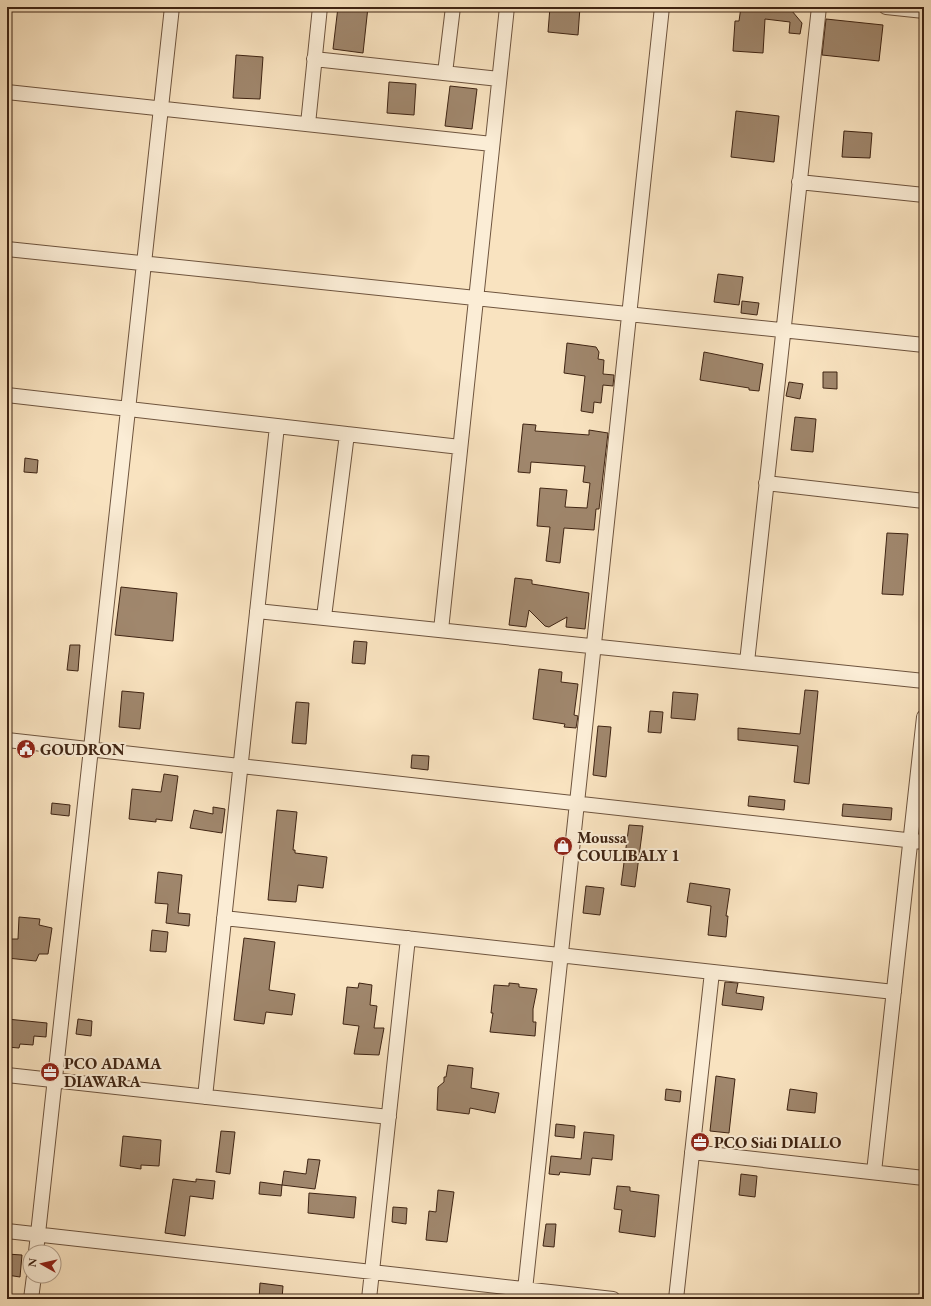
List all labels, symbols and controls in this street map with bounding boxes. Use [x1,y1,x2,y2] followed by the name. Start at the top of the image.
[15,738,37,760] public building icon: GOUDRON
[40,739,125,760] place label: GOUDRON
[577,827,680,866] place label: Moussa COULIBALY 1
[552,835,574,857] shop icon: Moussa COULIBALY 1
[64,1053,162,1092] place label: PCO ADAMA DIAWARA
[39,1061,61,1083] office icon: PCO ADAMA DIAWARA
[689,1131,711,1153] office icon: PCO Sidi DIALLO
[714,1132,841,1153] place label: PCO Sidi DIALLO
[22,1244,62,1284] north arrow
[25,1257,40,1268] text: N

